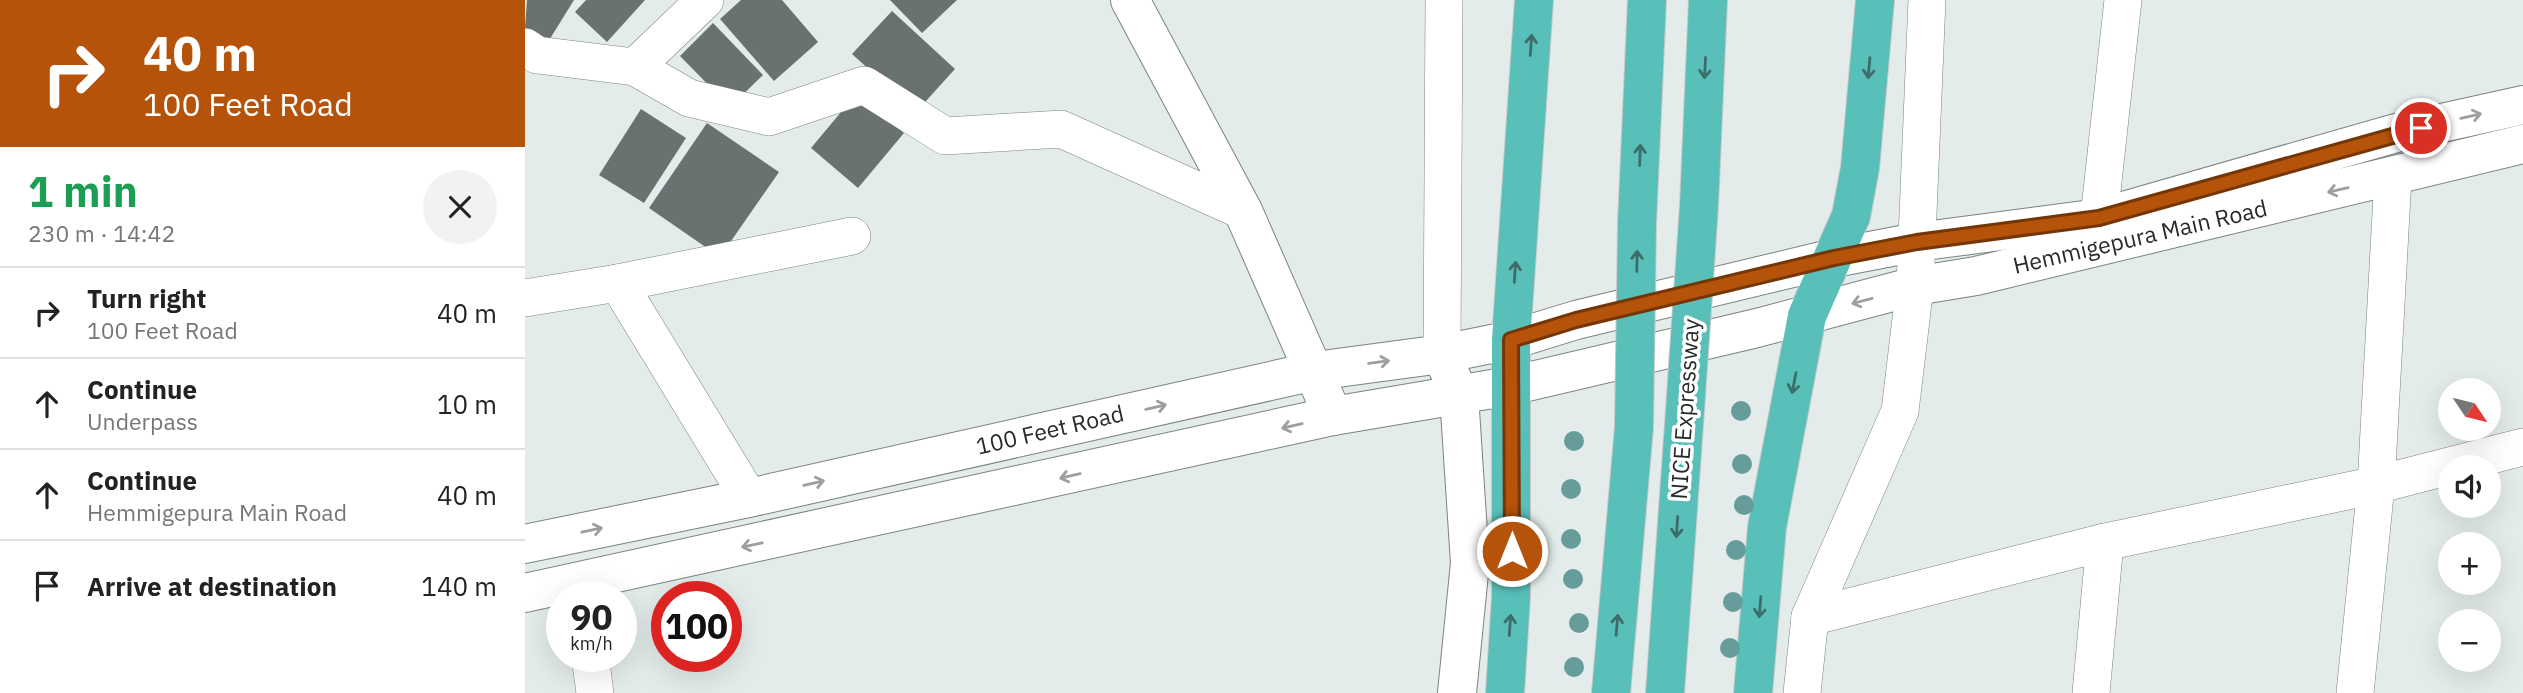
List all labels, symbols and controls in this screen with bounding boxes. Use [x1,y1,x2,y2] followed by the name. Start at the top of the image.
[143,21,257,84] text: 40 m
[28,28,119,119] icon: right
[1525,34,1538,57] one-way arrow
[1699,56,1712,79] one-way arrow
[1862,56,1875,79] one-way arrow
[143,83,353,125] text: 100 Feet Road
[2391,98,2451,158] pin
[2402,109,2440,147] icon: arrive
[2459,109,2482,123] one-way arrow
[1634,144,1647,167] one-way arrow
[28,164,138,219] text: 1 min
[423,170,497,244] button: close
[2327,184,2350,197] one-way arrow
[2010,192,2270,280] street label: Hemmigepura Main Road
[28,218,175,248] text: 230 m · 14:42
[1630,250,1643,273] one-way arrow
[1509,261,1522,284] one-way arrow
[87,281,206,315] text: Turn right
[28,294,66,332] icon: right
[1851,295,1874,308] one-way arrow
[437,296,497,330] text: 40 m
[87,315,238,345] text: 100 Feet Road
[1663,317,1705,500] street label: NICE Expressway
[1367,356,1390,369] one-way arrow
[1787,371,1800,394] one-way arrow
[87,372,197,406] text: Continue
[2438,378,2501,441] north arrow
[2438,378,2501,672] map controls
[28,385,66,423] icon: ahead
[437,387,497,421] text: 10 m
[973,397,1127,461] street label: 100 Feet Road
[1144,399,1167,413] one-way arrow
[87,406,198,436] text: Underpass
[1281,419,1304,433] one-way arrow
[2438,455,2501,518] button: sound
[87,463,197,497] text: Continue
[1059,469,1082,483] one-way arrow
[28,476,66,514] icon: ahead
[803,476,825,489] one-way arrow
[437,478,497,512] text: 40 m
[87,497,347,527] text: Hemmigepura Main Road
[1475,514,1549,588] position arrow
[1670,515,1683,537] one-way arrow
[580,523,603,537] one-way arrow
[2438,532,2501,595] button: +
[741,538,764,552] one-way arrow
[28,567,66,605] icon: arrive
[87,569,337,603] text: Arrive at destination
[421,569,497,603] text: 140 m
[651,581,742,672] speed limit sign: 100
[570,594,613,640] text: 90
[1753,596,1766,618] one-way arrow
[2438,609,2501,672] button: −
[1503,614,1516,637] one-way arrow
[1611,614,1624,637] one-way arrow
[570,632,613,655] text: km/h

